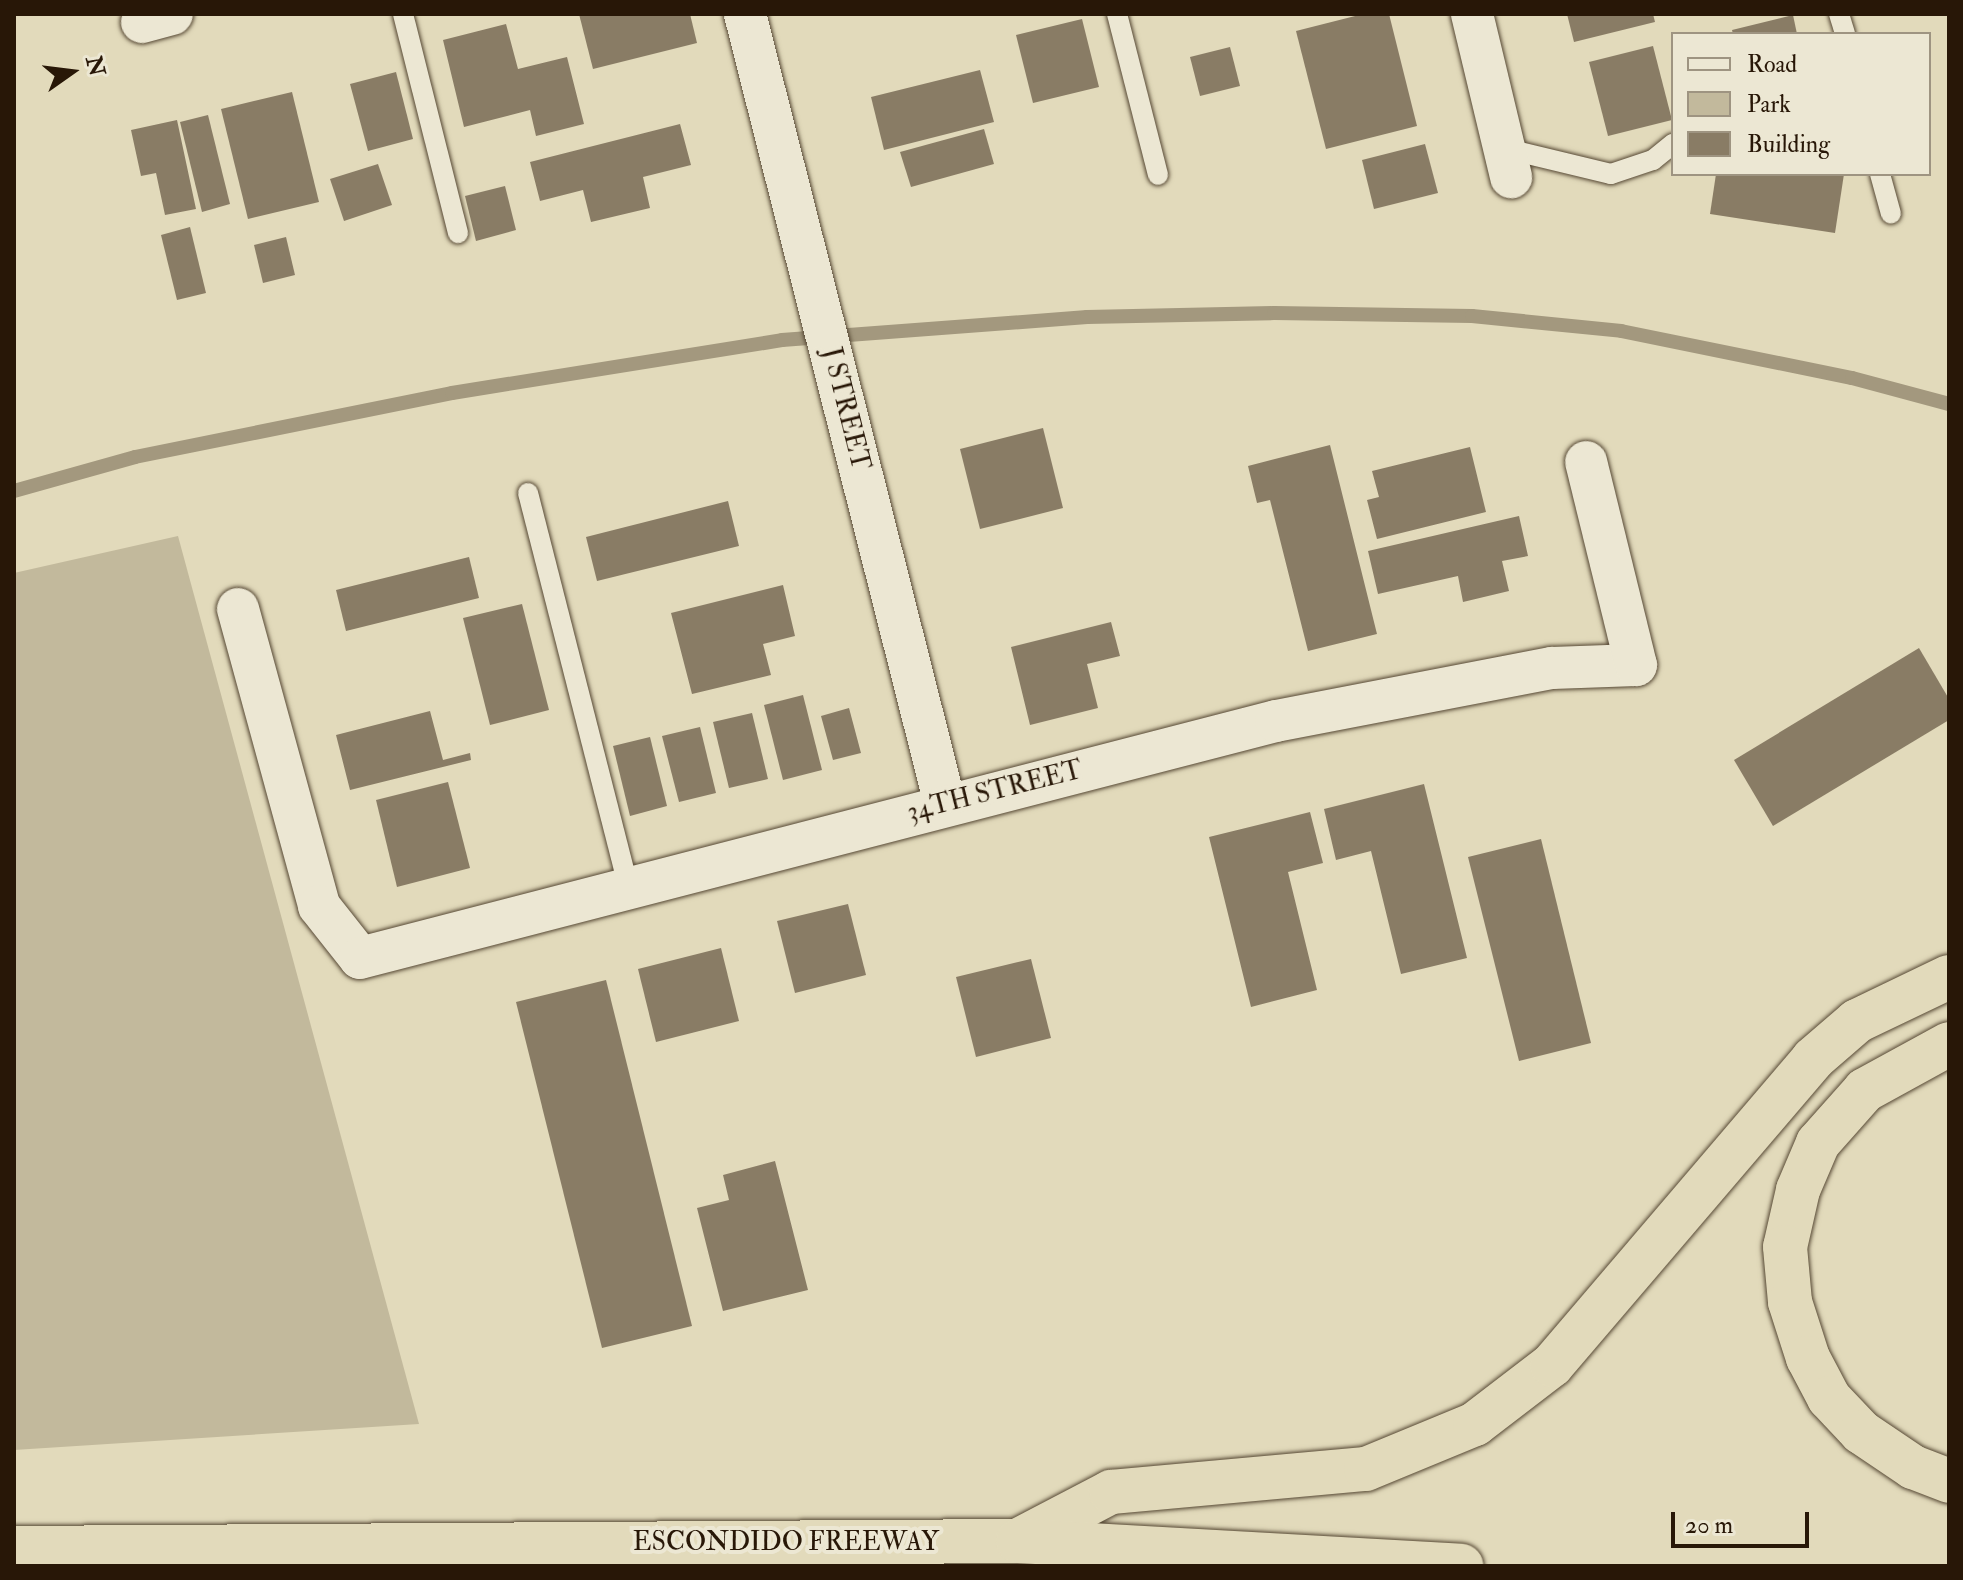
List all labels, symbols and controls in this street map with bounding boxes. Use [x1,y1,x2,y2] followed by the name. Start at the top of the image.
[32,32,112,112] north arrow
[1671,32,1931,176] legend
[1747,49,1797,80] text: Road
[79,53,111,79] text: N
[1747,89,1791,120] text: Park
[1747,129,1830,160] text: Building
[815,344,875,474] street label: J STREET
[904,755,1086,829] street label: 34TH STREET
[1675,1496,1813,1546] scale bar
[1685,1510,1733,1541] text: 20 m
[633,1527,939,1559] street label: ESCONDIDO FREEWAY

